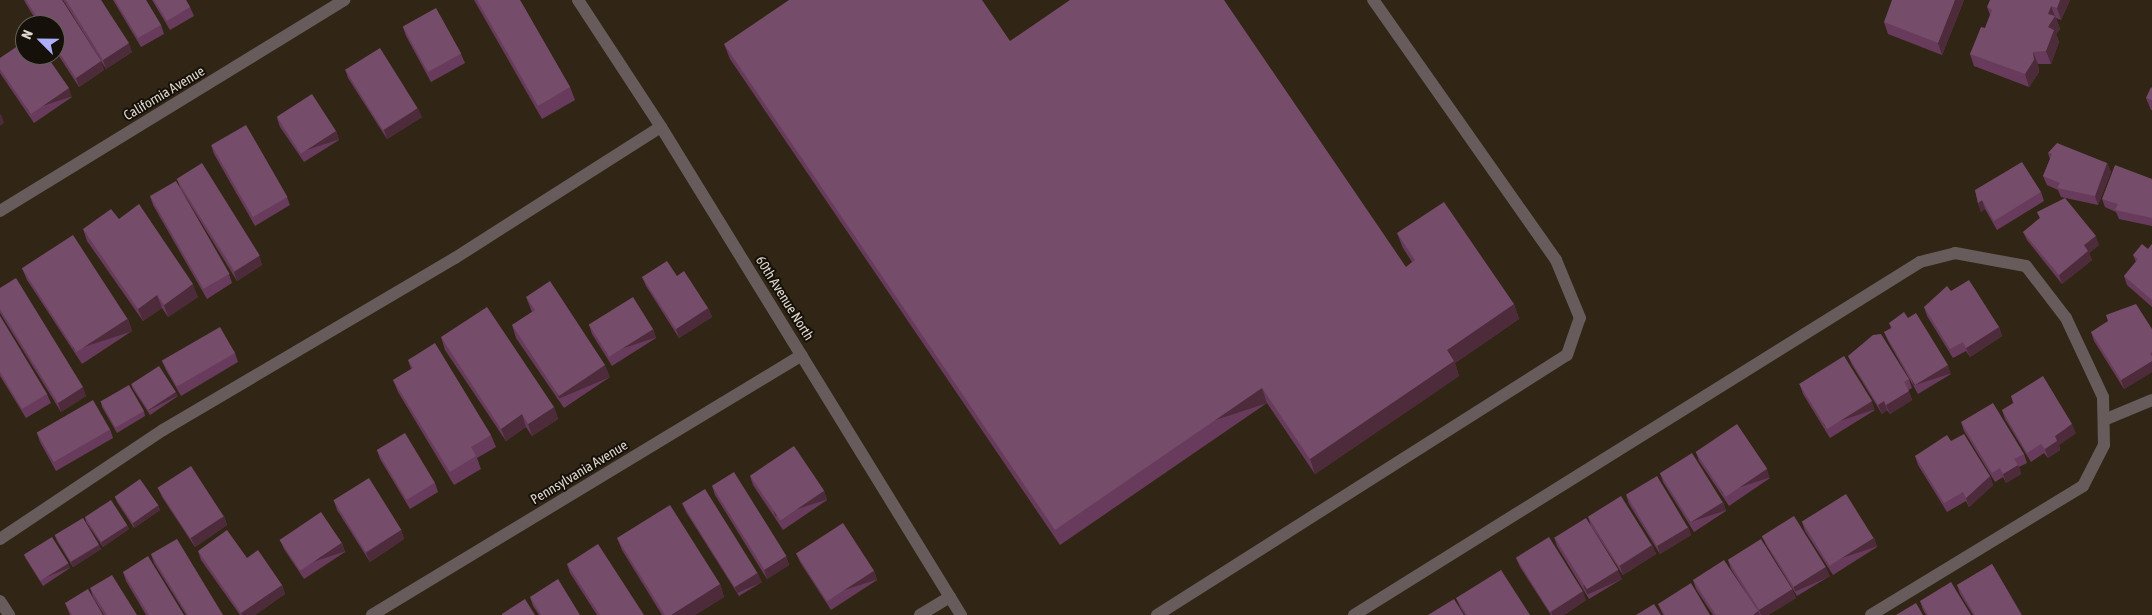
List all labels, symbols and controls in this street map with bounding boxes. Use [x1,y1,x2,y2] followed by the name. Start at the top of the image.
[15,15,65,65] north arrow
[18,28,36,41] text: N
[120,62,208,124] street label: California Avenue
[752,253,818,343] street label: 60th Avenue North
[527,436,631,508] street label: Pennsylvania Avenue

